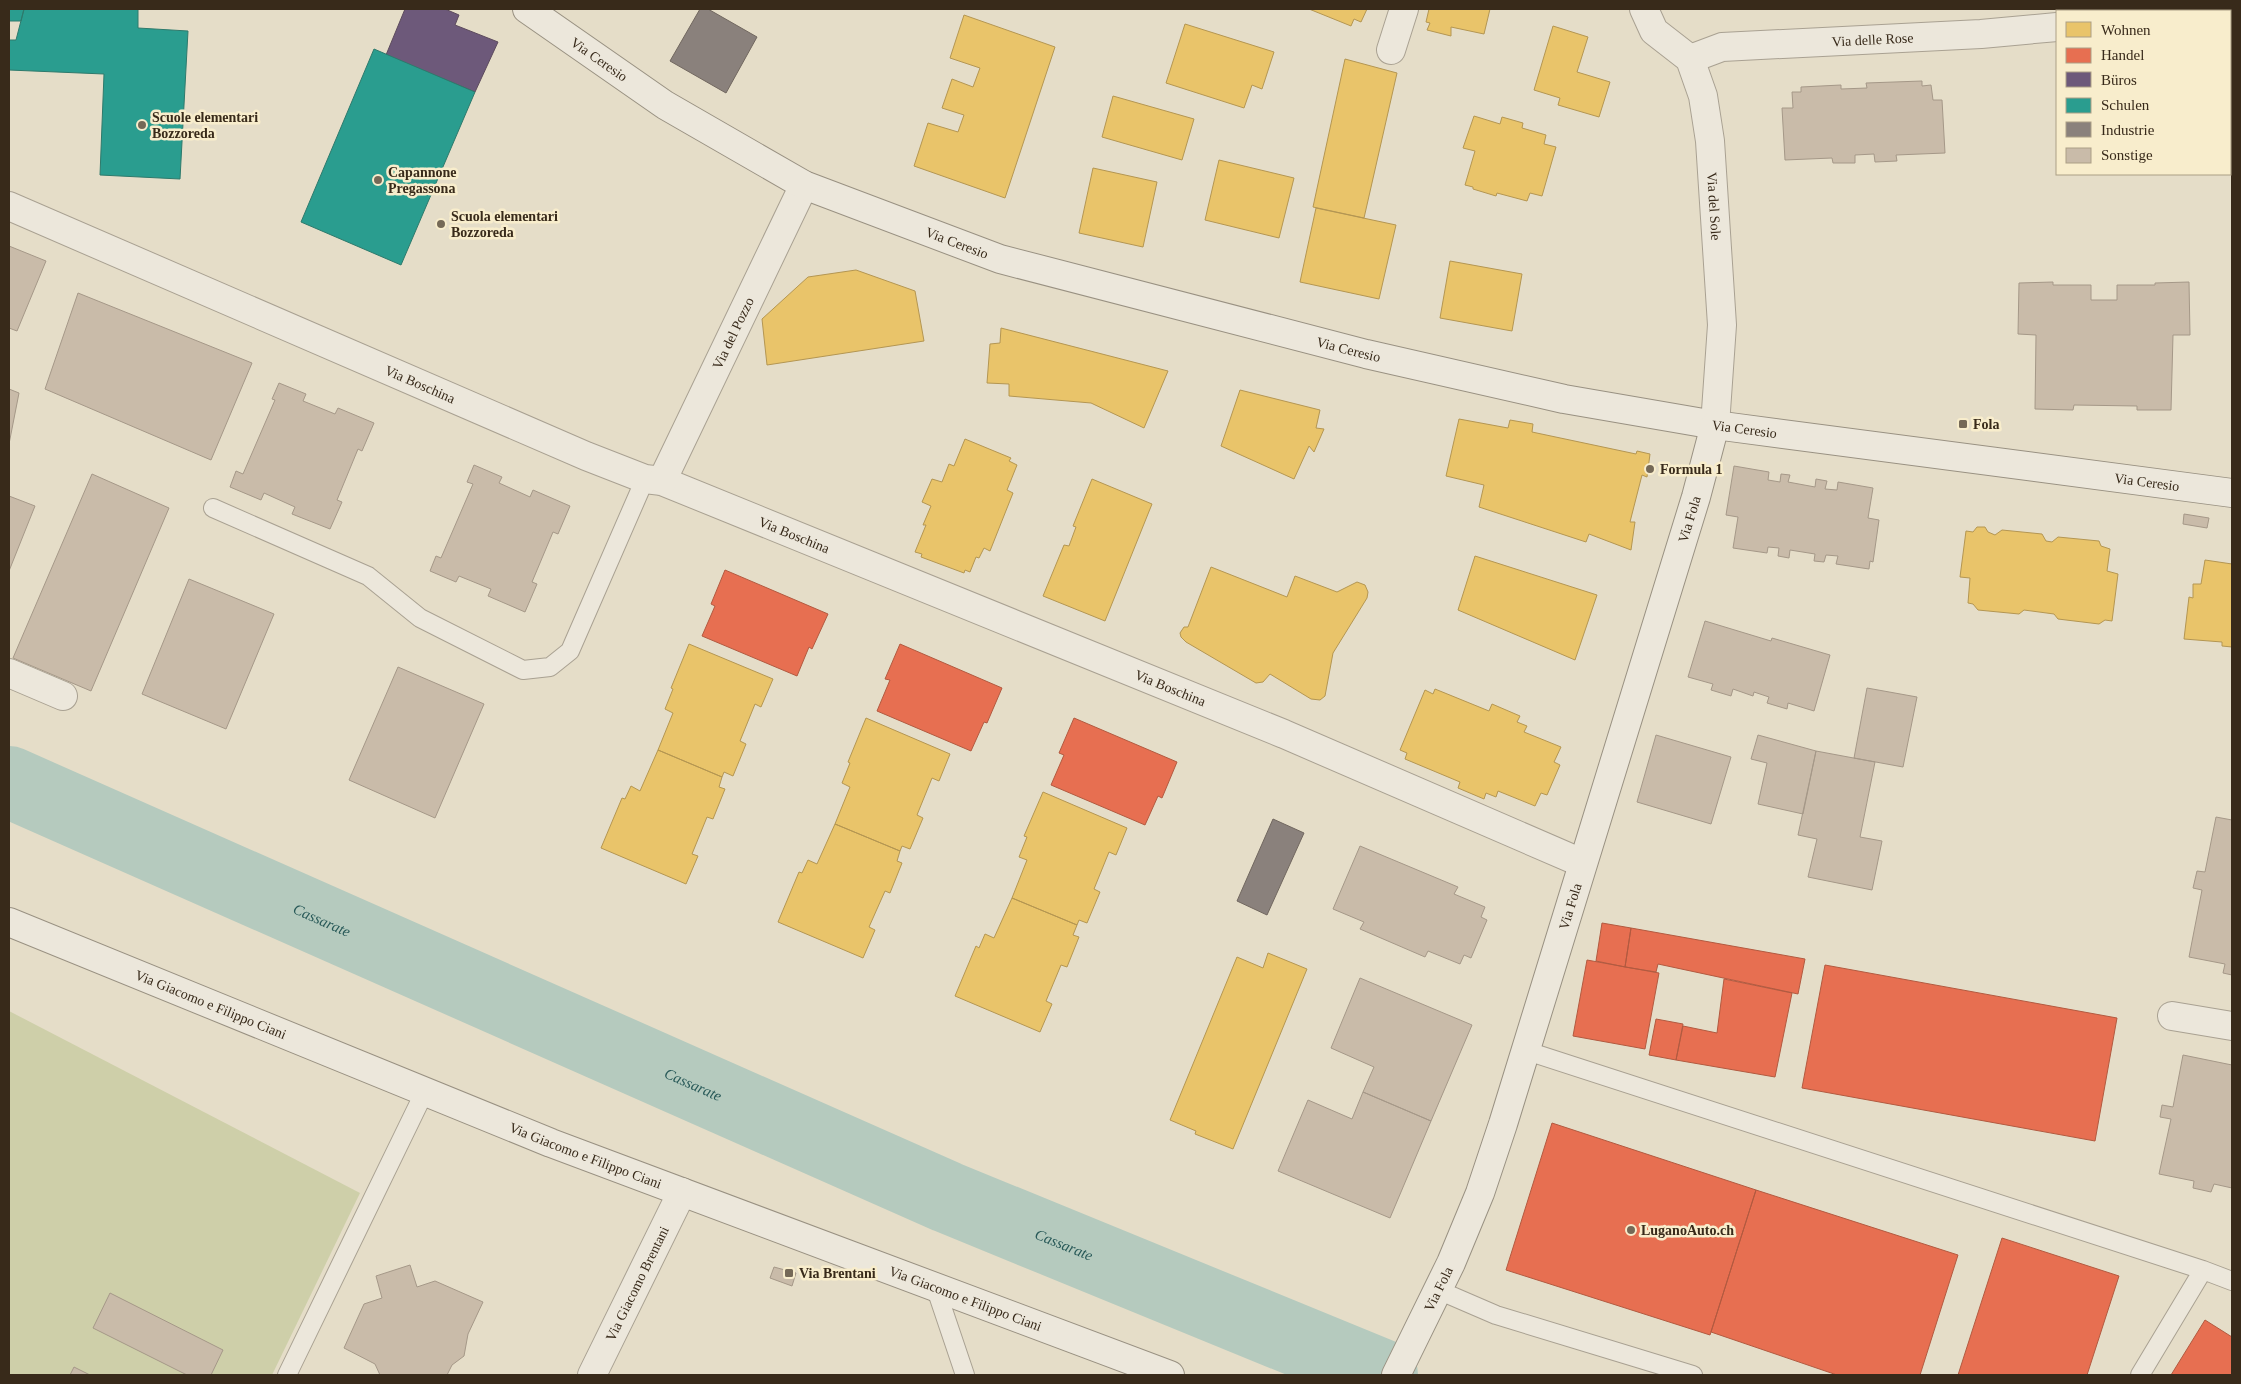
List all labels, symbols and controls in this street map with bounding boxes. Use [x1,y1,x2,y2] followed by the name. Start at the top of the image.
[2056,10,2231,175] legend
[2101,22,2151,38] text: Wohnen
[1831,30,1914,49] street label: Via delle Rose
[568,34,630,84] street label: Via Ceresio
[2101,47,2144,63] text: Handel
[2101,72,2137,88] text: Büros
[2101,97,2150,113] text: Schulen
[152,110,258,141] place label: Scuole elementari Bozzoreda
[136,119,148,131] marker: Scuole elementari Bozzoreda
[2101,122,2155,138] text: Industrie
[2101,147,2153,163] text: Sonstige
[388,165,456,196] place label: Capannone Pregassona
[1705,172,1724,241] street label: Via del Sole
[372,174,384,186] marker: Capannone Pregassona
[451,209,558,240] place label: Scuola elementari Bozzoreda
[435,218,447,230] marker: Scuola elementari Bozzoreda
[924,224,990,261] street label: Via Ceresio
[709,295,757,371] street label: Via del Pozzo
[1315,334,1382,365] street label: Via Ceresio
[383,362,458,406] street label: Via Boschina
[1711,417,1778,441] street label: Via Ceresio
[1973,417,1999,432] place label: Fola
[1957,418,1969,430] marker: Fola
[1660,462,1723,477] place label: Formula 1
[1644,463,1656,475] marker: Formula 1
[2113,470,2180,494] street label: Via Ceresio
[1675,493,1704,544] street label: Via Fola
[757,514,833,556] street label: Via Boschina
[1133,667,1209,709] street label: Via Boschina
[1556,881,1584,931] street label: Via Fola
[291,901,353,940] water label: Cassarate
[133,967,289,1042] street label: Via Giacomo e Filippo Ciani
[662,1065,724,1104] water label: Cassarate
[507,1119,664,1191] street label: Via Giacomo e Filippo Ciani
[1641,1223,1734,1238] place label: LuganoAuto.ch
[602,1224,672,1343] street label: Via Giacomo Brentani
[1625,1224,1637,1236] marker: LuganoAuto.ch
[1033,1226,1095,1264] water label: Cassarate
[887,1263,1044,1334] street label: Via Giacomo e Filippo Ciani
[1421,1263,1456,1314] street label: Via Fola
[799,1266,876,1281] place label: Via Brentani
[783,1267,795,1279] marker: Via Brentani

